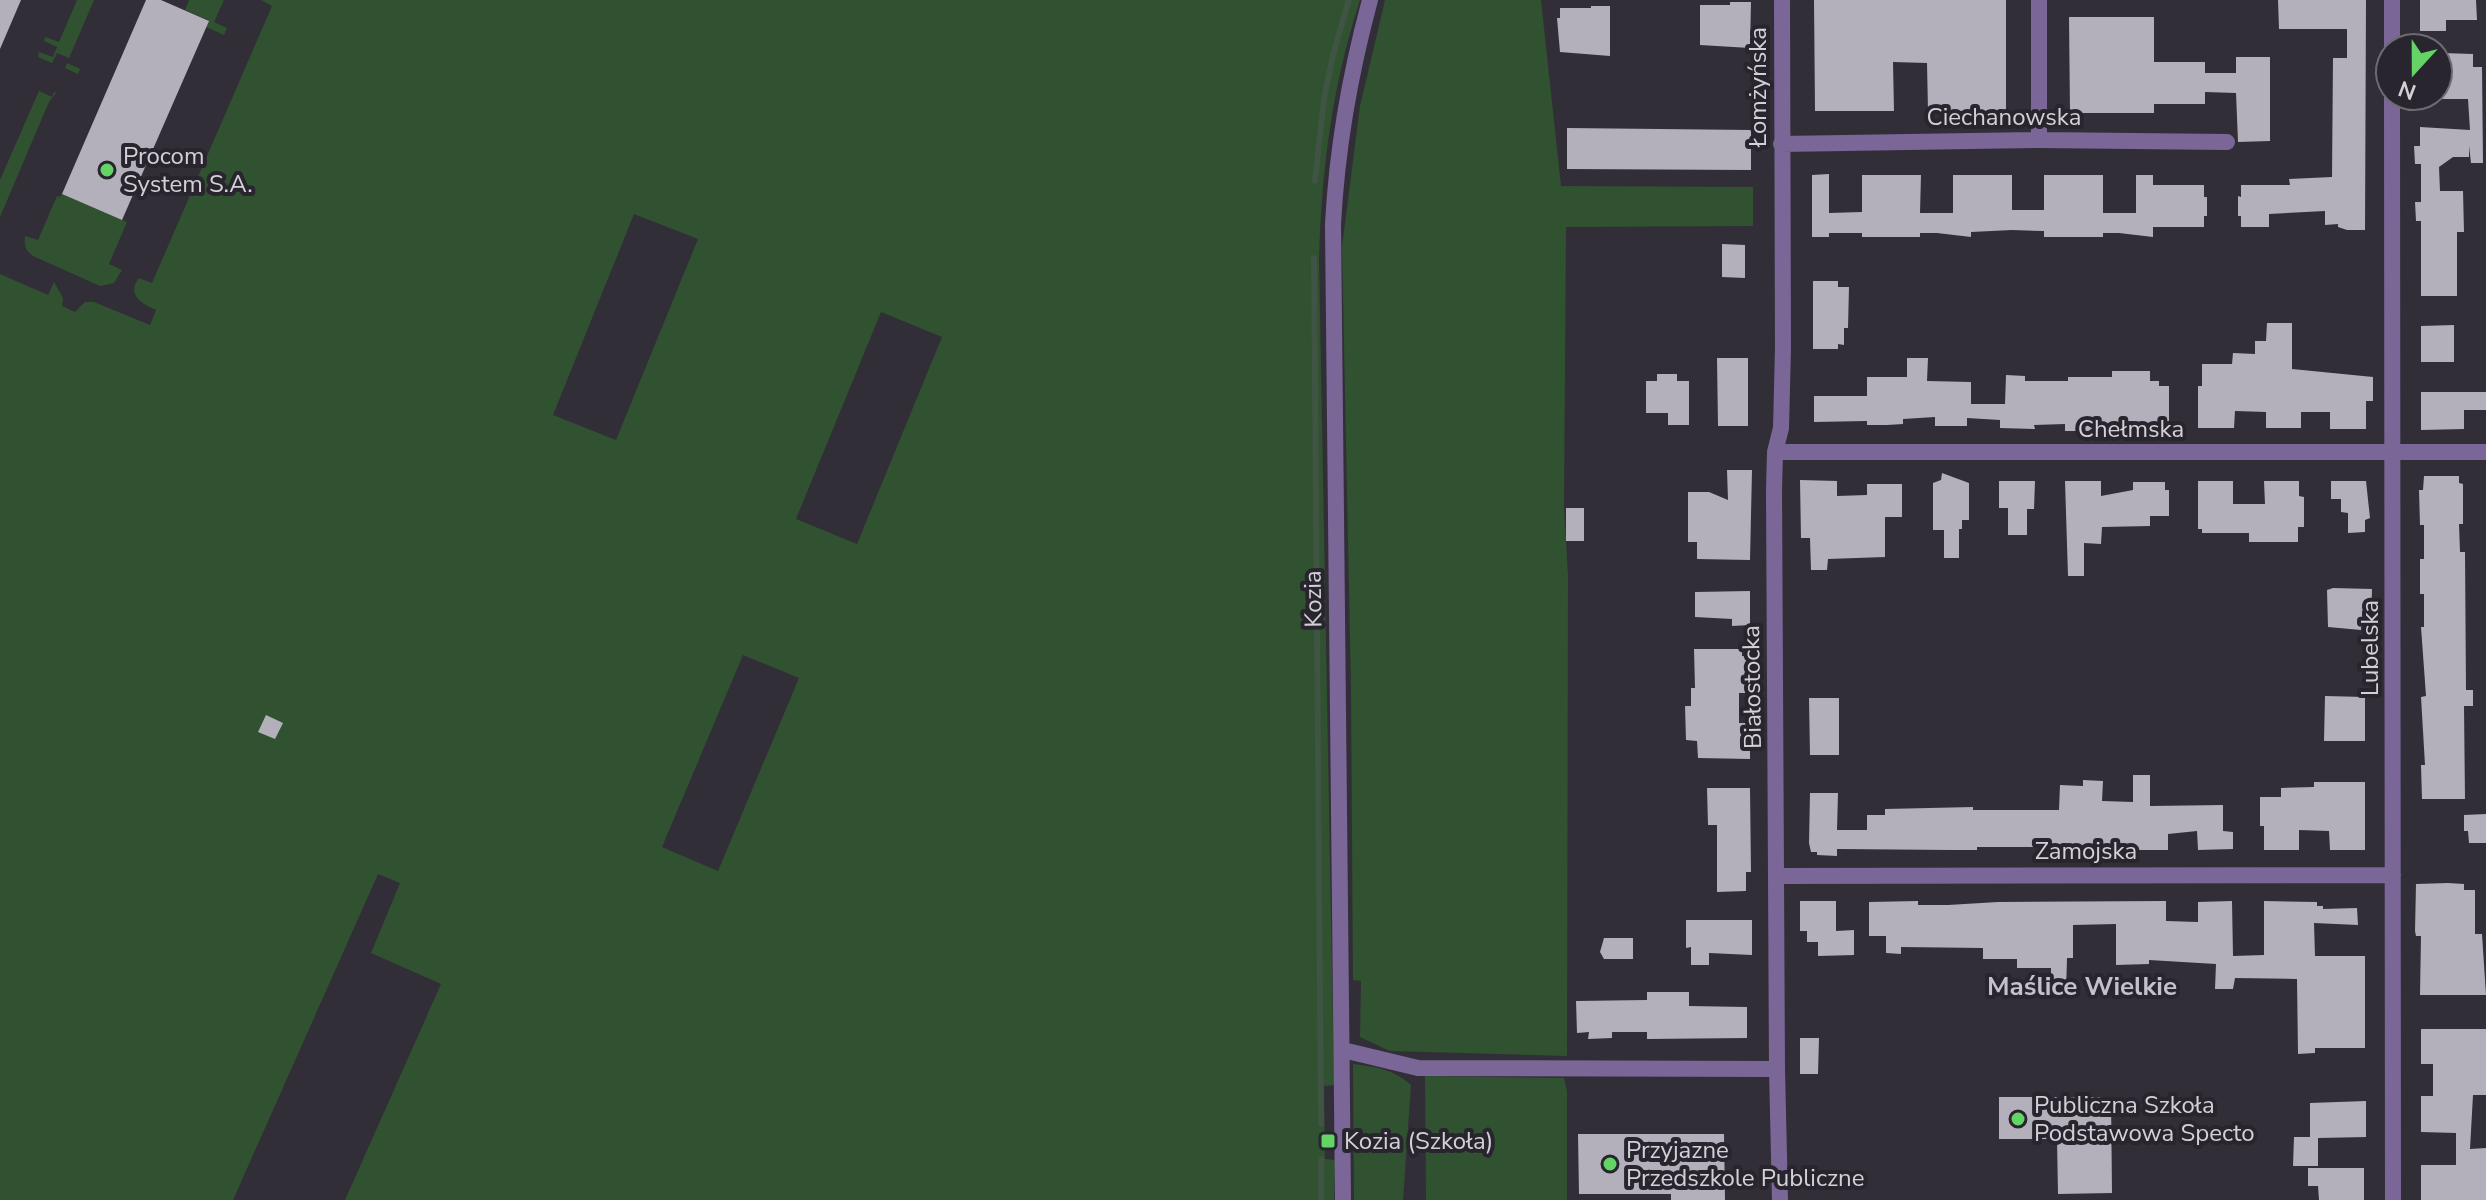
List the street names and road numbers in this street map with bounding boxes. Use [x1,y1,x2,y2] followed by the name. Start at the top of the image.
[1742,27,1774,148] street label: Łomżyńska
[1927,101,2081,133] street label: Ciechanowska
[2078,413,2184,445] street label: Chełmska
[1297,570,1329,628] street label: Kozia
[2354,600,2386,696] street label: Lubelska
[1735,625,1769,749] street label: Białostocka
[2035,835,2137,867] street label: Zamojska

